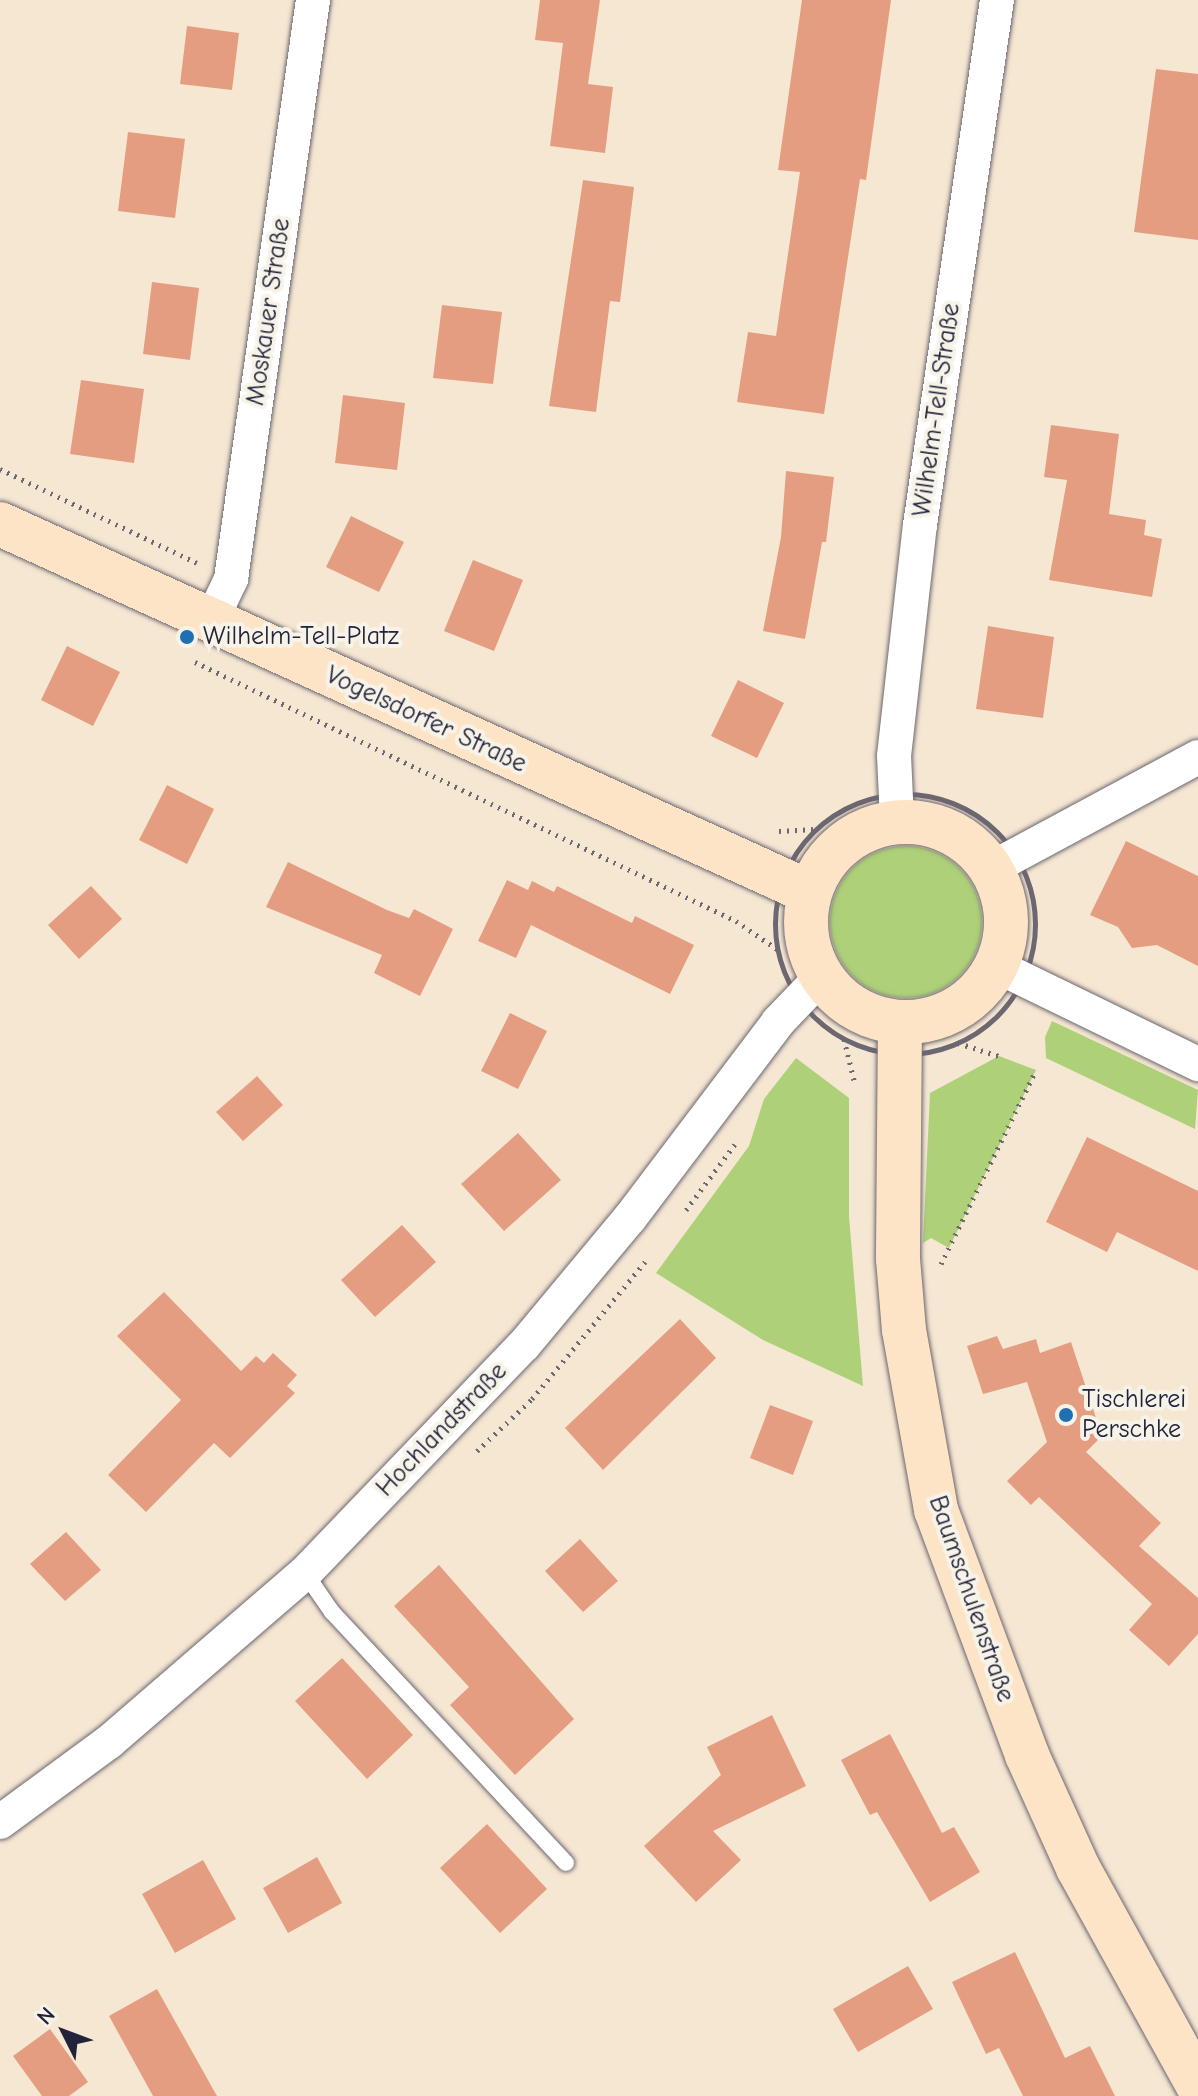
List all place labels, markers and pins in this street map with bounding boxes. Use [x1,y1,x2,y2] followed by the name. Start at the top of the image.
[203,621,399,653] place label: Wilhelm-Tell-Platz
[178,628,196,646] marker: Wilhelm-Tell-Platz
[1082,1384,1186,1446] place label: Tischlerei Perschke
[1057,1406,1075,1424] marker: Tischlerei Perschke

